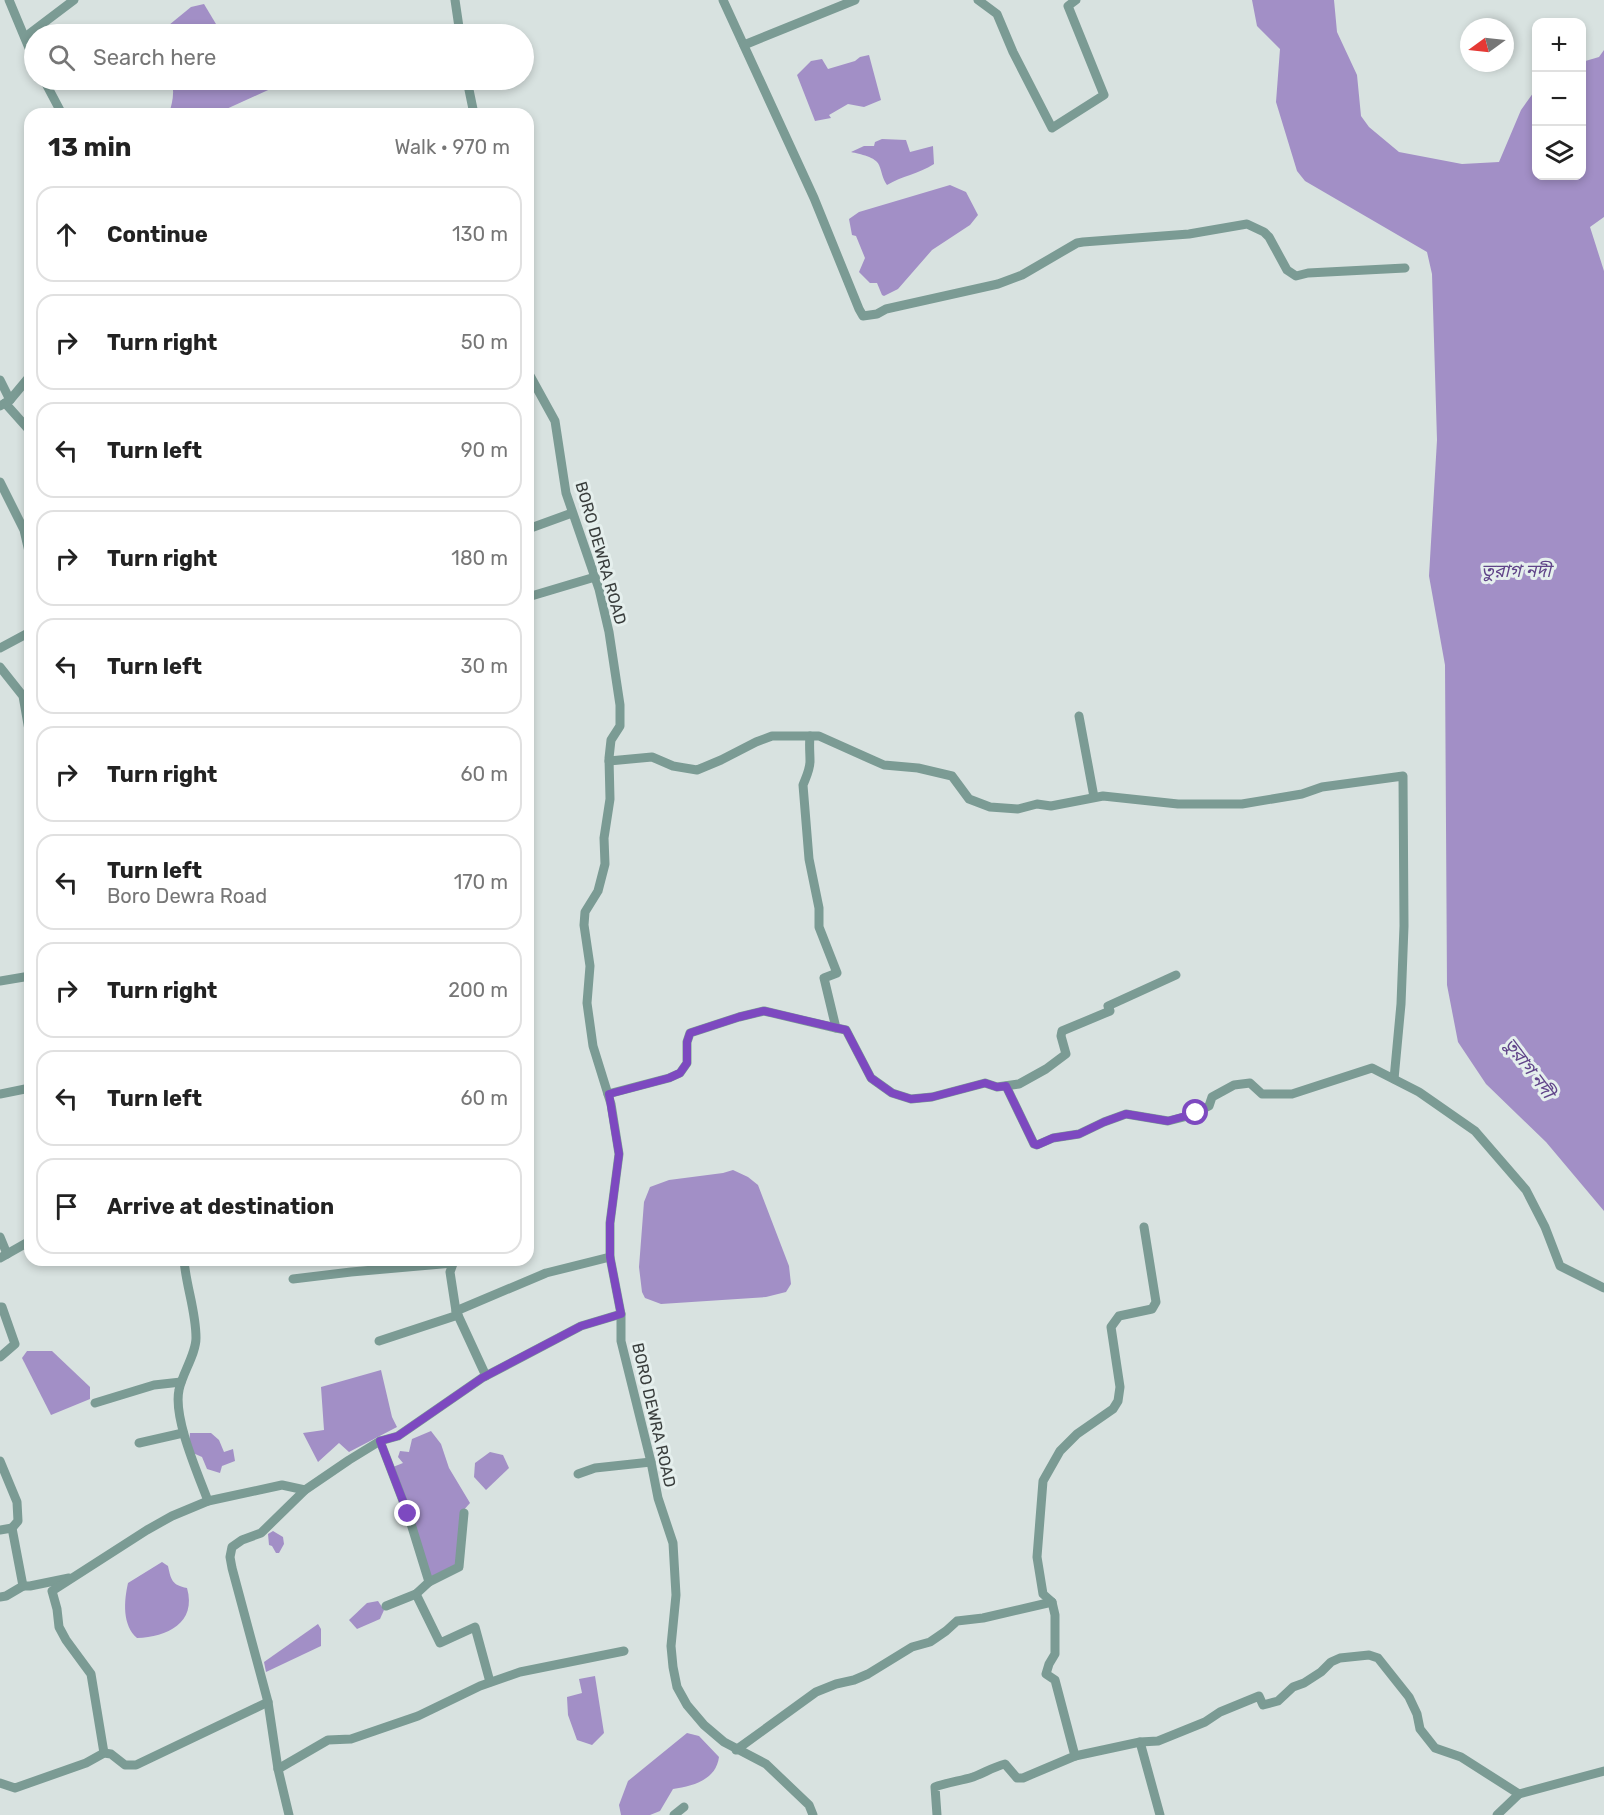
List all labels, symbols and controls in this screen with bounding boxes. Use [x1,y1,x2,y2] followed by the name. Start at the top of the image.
[1460,18,1514,72] north arrow
[1532,18,1586,180] map controls
[1532,18,1586,72] button: +
[24,24,534,90] search box
[45,41,78,74] icon: search
[93,44,216,71] text: Search here
[1532,72,1586,126] button: −
[1532,126,1586,180] button: layers
[48,132,132,163] text: 13 min
[394,135,510,159] text: Walk · 970 m
[50,218,83,251] icon: ahead
[107,221,208,248] text: Continue
[452,222,508,246] text: 130 m
[50,326,83,359] icon: right
[107,329,217,356] text: Turn right
[461,330,508,354] text: 50 m
[50,434,83,467] icon: left
[107,437,202,464] text: Turn left
[461,438,508,462] text: 90 m
[571,479,631,627] street label: BORO DEWRA ROAD
[50,542,83,575] icon: right
[107,545,217,572] text: Turn right
[451,546,508,570] text: 180 m
[1481,560,1554,582] water label: তুরাগ নদী
[50,650,83,683] icon: left
[107,653,202,680] text: Turn left
[461,654,508,678] text: 30 m
[50,758,83,791] icon: right
[107,761,217,788] text: Turn right
[461,762,508,786] text: 60 m
[107,857,202,884] text: Turn left
[50,866,83,899] icon: left
[454,870,508,894] text: 170 m
[107,884,267,908] text: Boro Dewra Road
[50,974,83,1007] icon: right
[107,977,217,1004] text: Turn right
[448,978,508,1002] text: 200 m
[1499,1033,1561,1105] water label: তুরাগ নদী
[50,1082,83,1115] icon: left
[107,1085,202,1112] text: Turn left
[461,1086,508,1110] text: 60 m
[1182,1099,1208,1125] route start
[50,1190,83,1223] icon: arrive
[107,1193,334,1220] text: Arrive at destination
[628,1341,680,1489] street label: BORO DEWRA ROAD
[394,1500,420,1526] route end

